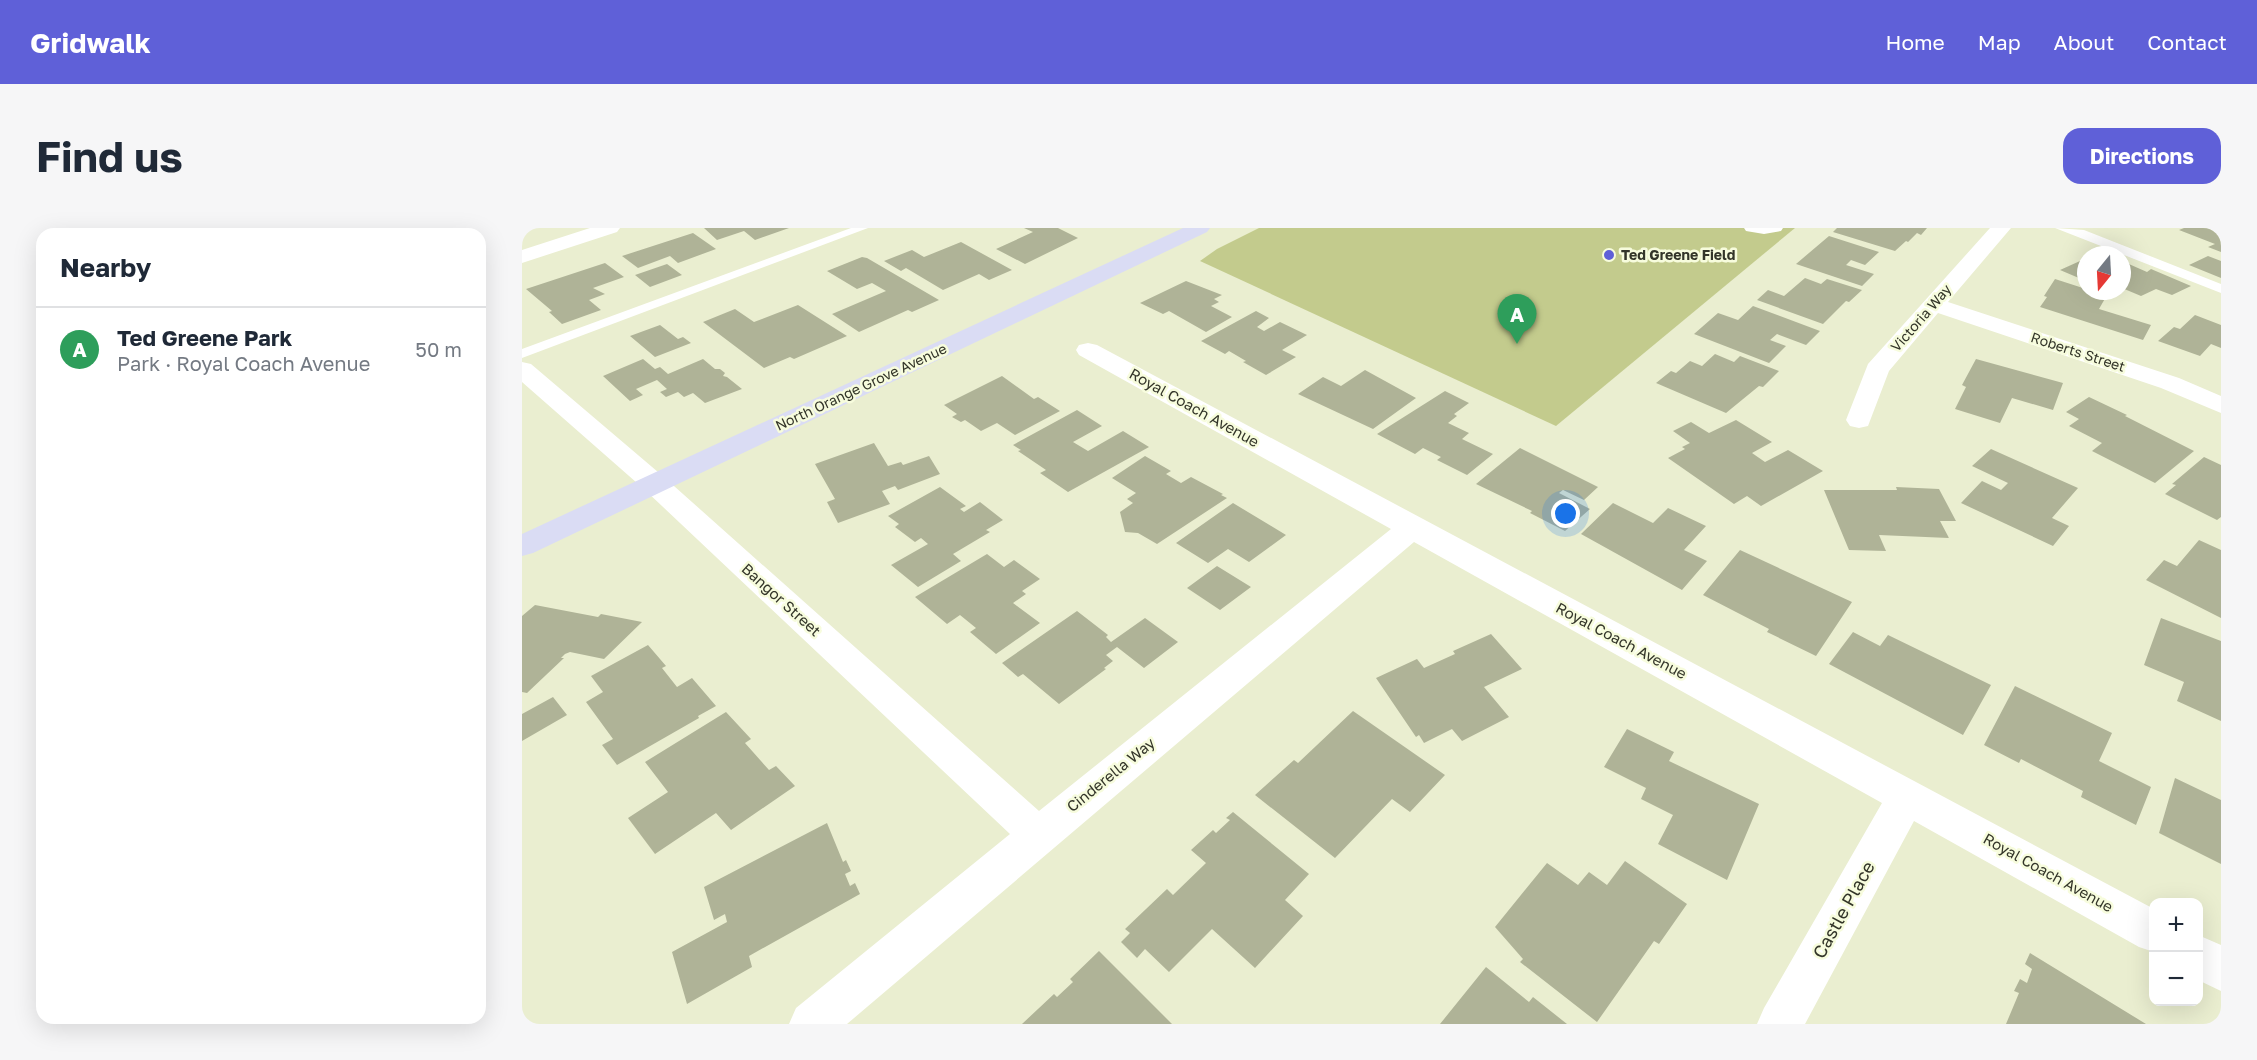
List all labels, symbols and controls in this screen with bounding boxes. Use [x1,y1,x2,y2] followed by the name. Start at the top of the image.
[30,26,151,59] text: Gridwalk
[1885,29,1945,55] text: Home
[1978,29,2021,55] text: Map
[2054,29,2114,55] text: About
[2147,29,2227,55] text: Contact
[2063,128,2221,184] button: Directions
[36,131,183,181] text: Find us
[1621,246,1735,263] place label: Ted Greene Field
[2077,246,2131,300] north arrow
[1602,248,1616,262] marker: Ted Greene Field
[60,252,151,283] text: Nearby
[1887,280,1955,355] street label: Victoria Way
[1498,294,1536,344] pin: A
[117,324,292,351] text: Ted Greene Park
[2029,328,2127,375] street label: Roberts Street
[72,337,87,361] text: A
[415,337,462,361] text: 50 m
[773,339,949,434] street label: North Orange Grove Avenue
[117,351,370,375] text: Park · Royal Coach Avenue
[1126,364,1263,450] street label: Royal Coach Avenue
[1551,499,1580,528] your location
[738,559,825,639] street label: Bangor Street
[1553,598,1690,682] street label: Royal Coach Avenue
[1063,733,1158,815] street label: Cinderella Way
[1980,829,2117,915] street label: Royal Coach Avenue
[1807,857,1879,962] street label: Castle Place
[2149,898,2203,1006] map controls
[2149,898,2203,952] button: +
[2149,952,2203,1006] button: −

